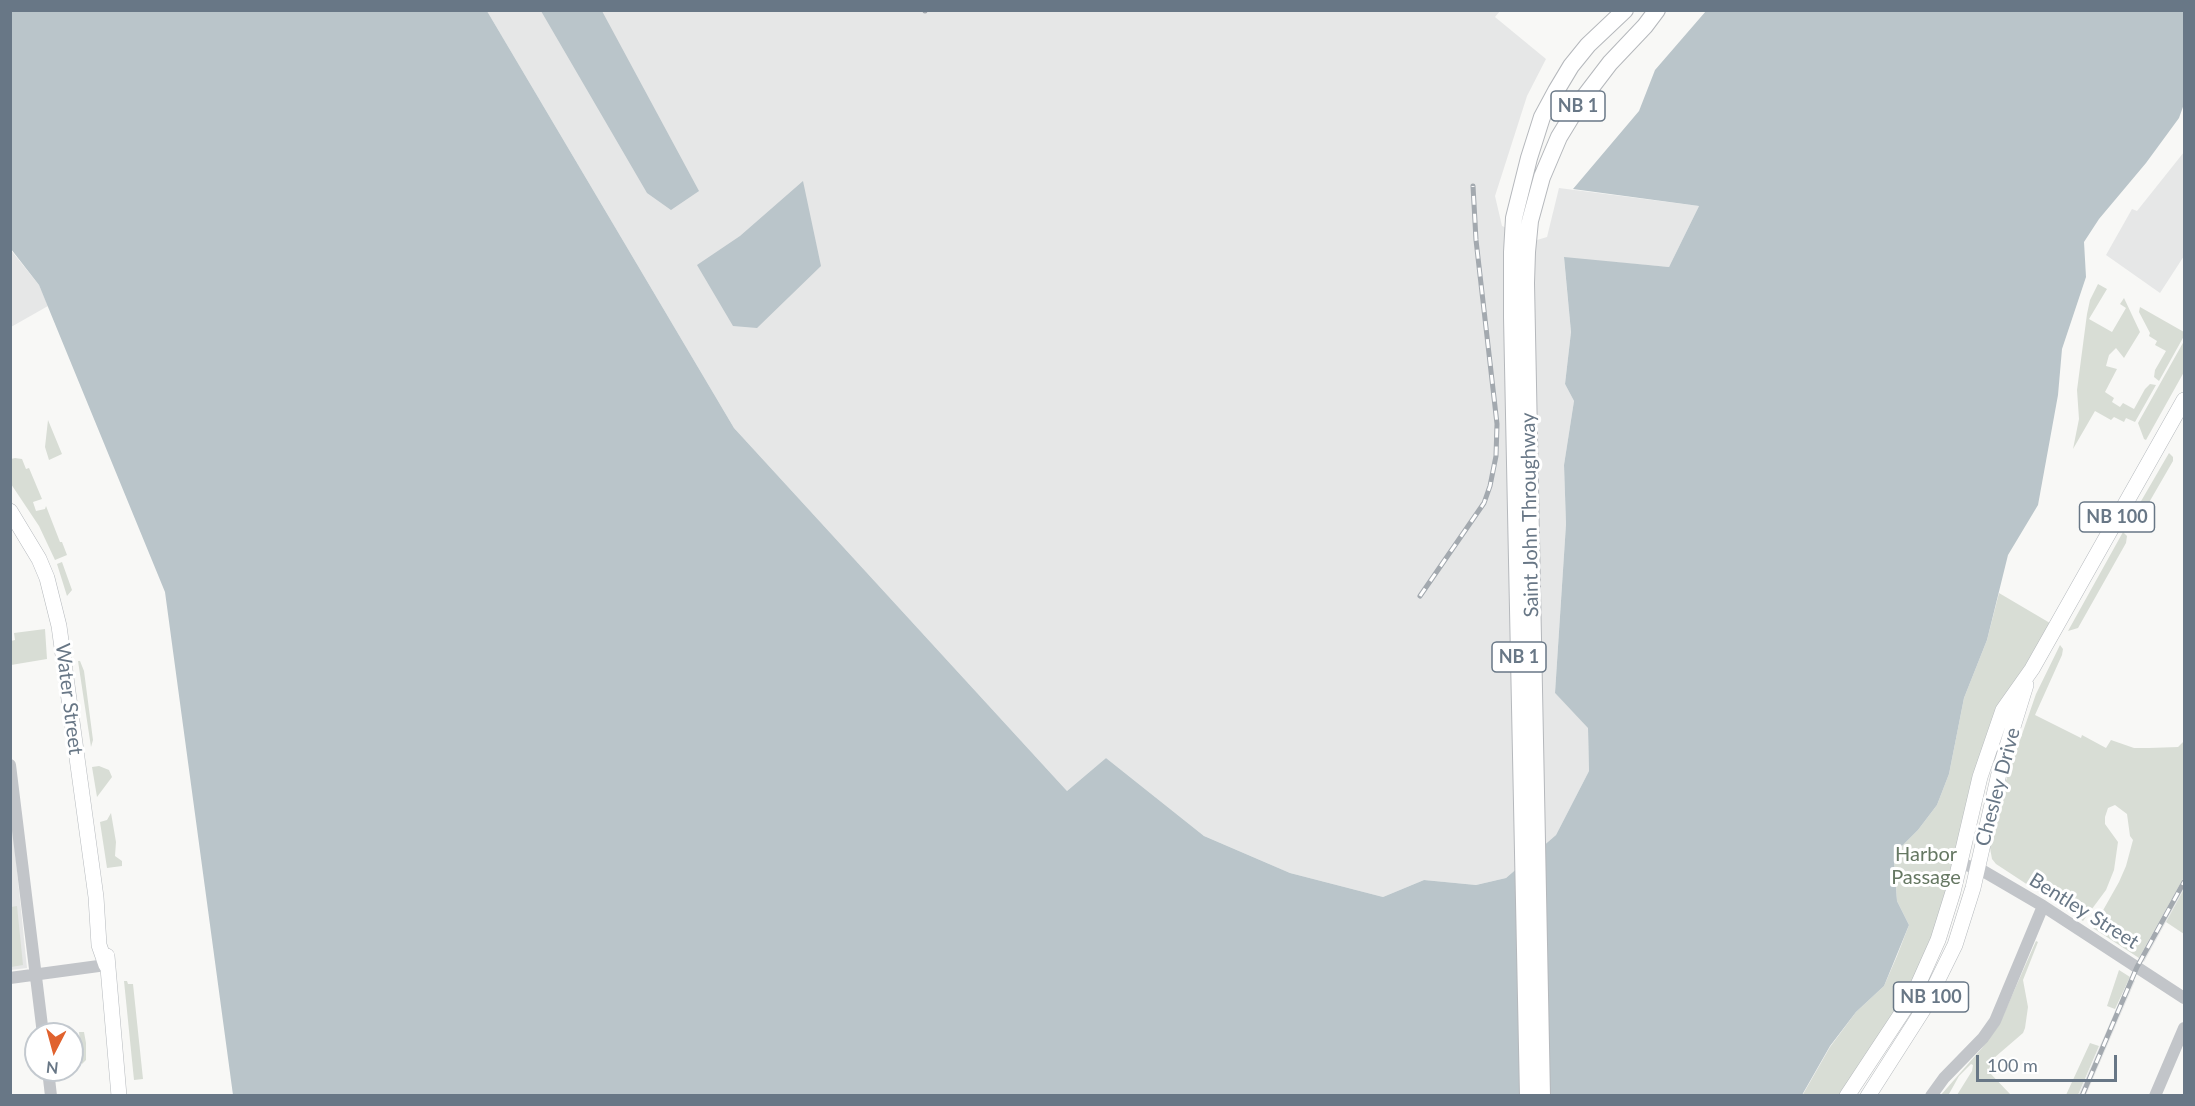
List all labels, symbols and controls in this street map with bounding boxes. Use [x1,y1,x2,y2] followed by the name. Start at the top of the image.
[1551,91,1605,121] road number: NB 1
[1516,412,1544,618] street label: Saint John Throughway
[2080,502,2154,532] road number: NB 100
[50,642,88,756] street label: Water Street
[1492,642,1546,672] road number: NB 1
[1971,725,2025,849] street label: Chesley Drive
[1891,843,1961,890] park label: Harbor Passage
[2025,868,2143,954] street label: Bentley Street
[1894,982,1968,1012] road number: NB 100
[24,1022,84,1082] north arrow
[1979,1043,2120,1081] scale bar
[1987,1054,2038,1076] text: 100 m
[45,1058,59,1079] text: N

